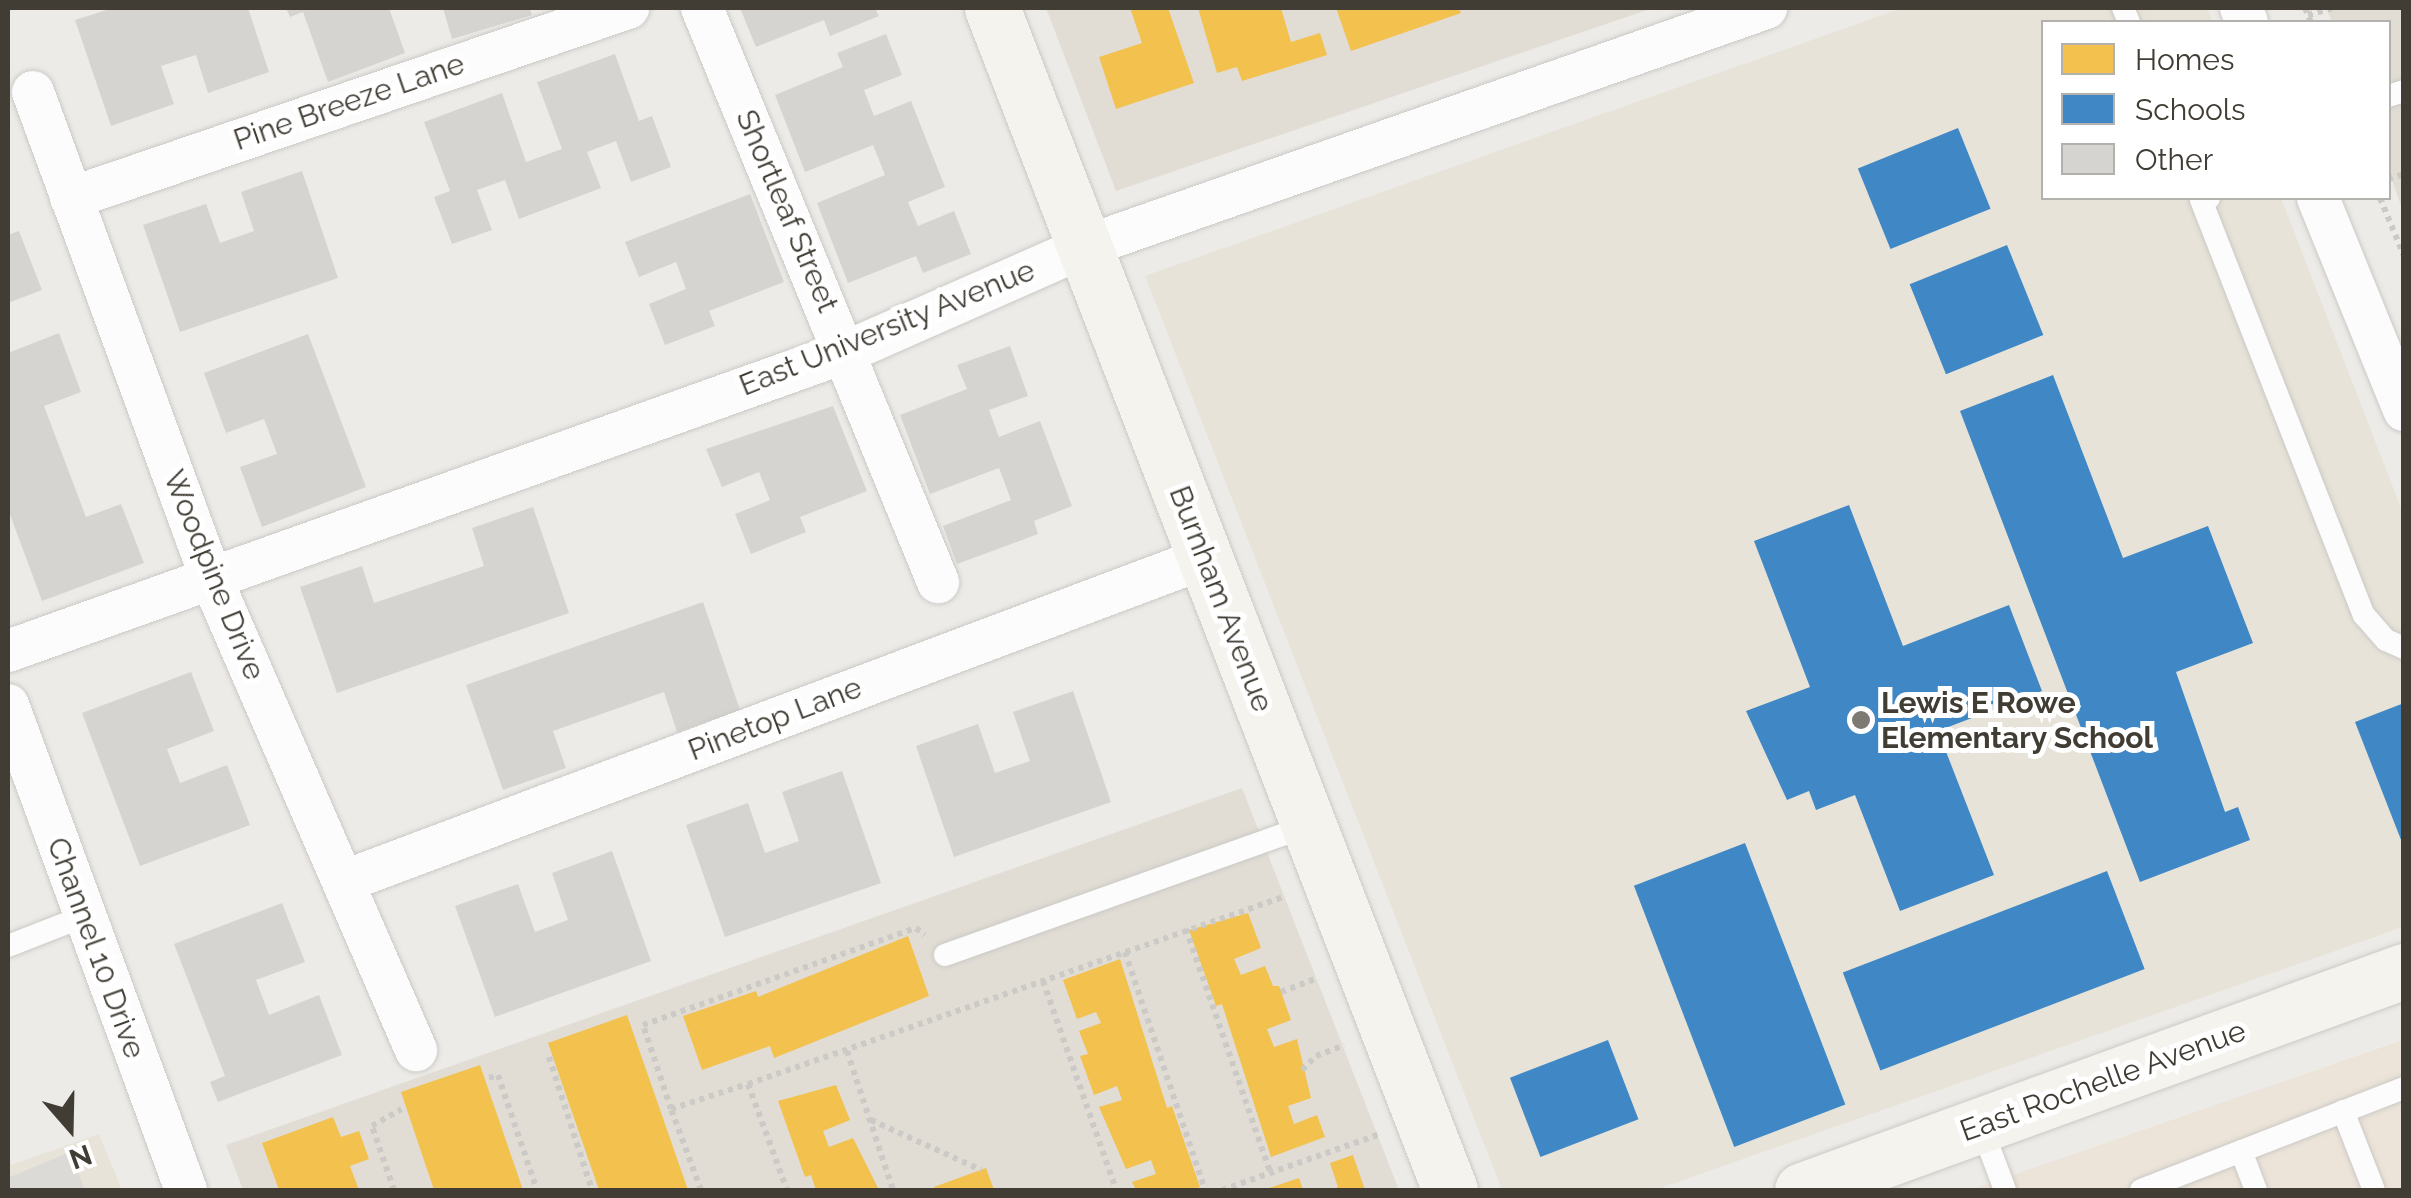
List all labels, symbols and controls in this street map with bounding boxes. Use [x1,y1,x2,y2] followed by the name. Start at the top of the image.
[2041,20,2391,200] legend
[2135,42,2234,77] text: Homes
[229,46,469,158] street label: Pine Breeze Lane
[2135,92,2246,127] text: Schools
[728,104,846,318] street label: Shortleaf Street
[2135,142,2213,177] text: Other
[733,252,1041,404] street label: East University Avenue
[156,465,272,685] street label: Woodpine Drive
[1161,480,1281,718] street label: Burnham Avenue
[683,669,867,769] street label: Pinetop Lane
[1881,685,2154,756] place label: Lewis E Rowe Elementary School
[1850,709,1872,731] marker: Lewis E Rowe Elementary School
[39,832,153,1064] street label: Channel 10 Drive
[1955,1012,2251,1150] street label: East Rochelle Avenue
[20,1078,120,1178] north arrow
[65,1138,96,1176] text: N

